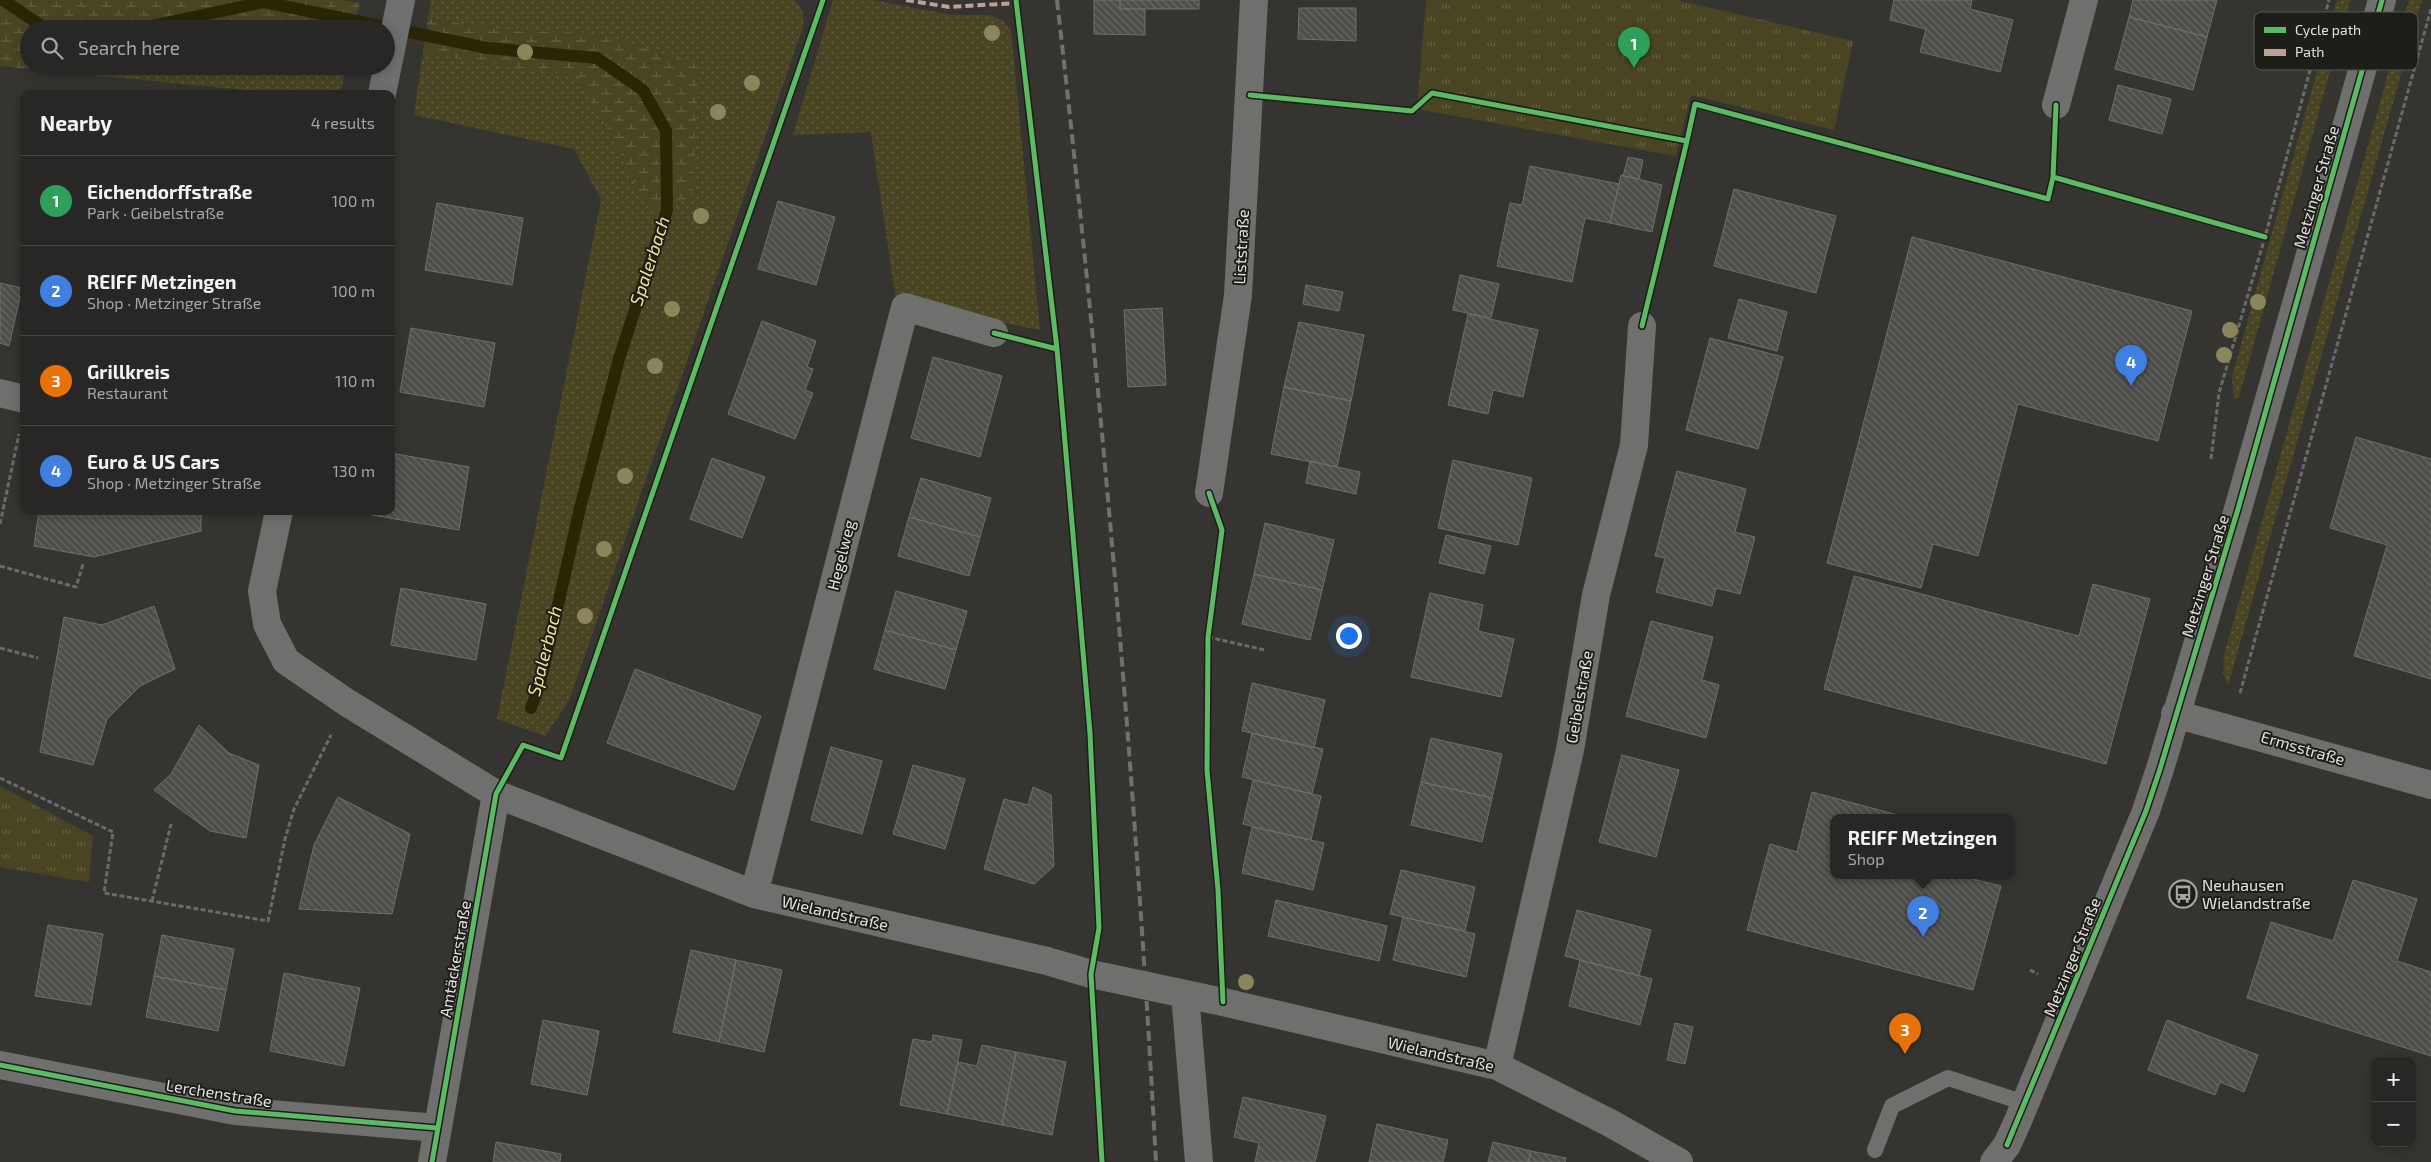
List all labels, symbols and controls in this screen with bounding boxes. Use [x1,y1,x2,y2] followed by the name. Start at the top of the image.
[2254,12,2418,70] legend
[20,20,395,75] search box
[2295,21,2361,38] text: Cycle path
[1618,27,1650,68] pin: 1
[38,34,66,62] icon: search
[78,36,180,59] text: Search here
[2295,43,2324,60] text: Path
[40,110,112,135] text: Nearby
[311,113,375,132] text: 4 results
[2289,123,2342,250] street label: Metzinger Straße
[87,180,252,203] text: Eichendorffstraße
[53,191,59,210] text: 1
[332,191,375,210] text: 100 m
[87,203,224,222] text: Park · Geibelstraße
[1229,209,1252,285] street label: Liststraße
[624,213,674,308] water label: Spalerbach
[87,270,236,293] text: REIFF Metzingen
[51,281,61,300] text: 2
[332,281,375,300] text: 100 m
[87,293,261,312] text: Shop · Metzinger Straße
[2115,345,2147,386] pin: 4
[87,360,170,383] text: Grillkreis
[51,371,61,390] text: 3
[335,371,375,390] text: 110 m
[87,383,168,402] text: Restaurant
[87,450,220,473] text: Euro & US Cars
[51,461,61,480] text: 4
[333,461,375,480] text: 130 m
[87,473,261,492] text: Shop · Metzinger Straße
[2177,512,2232,639] street label: Metzinger Straße
[823,518,858,592] street label: Hegelweg
[522,603,566,698] water label: Spalerbach
[1336,623,1362,649] your location
[1561,649,1596,745] street label: Geibelstraße
[2259,726,2347,769] street label: Ermsstraße
[1830,814,2015,879] popup
[1848,826,1997,849] text: REIFF Metzingen
[1848,849,1884,868] text: Shop
[2202,875,2311,912] place label: Neuhausen Wielandstraße
[2168,879,2198,909] bus stop icon: Neuhausen Wielandstraße
[780,891,890,934] street label: Wielandstraße
[2039,894,2104,1019] street label: Metzinger Straße
[1907,896,1939,937] pin: 2
[435,899,474,1019] street label: Amtäckerstraße
[1889,1013,1921,1054] pin: 3
[1386,1032,1496,1075] street label: Wielandstraße
[2371,1057,2416,1147] map controls
[2371,1057,2416,1102] button: +
[165,1075,273,1110] street label: Lerchenstraße
[2371,1102,2416,1147] button: −

